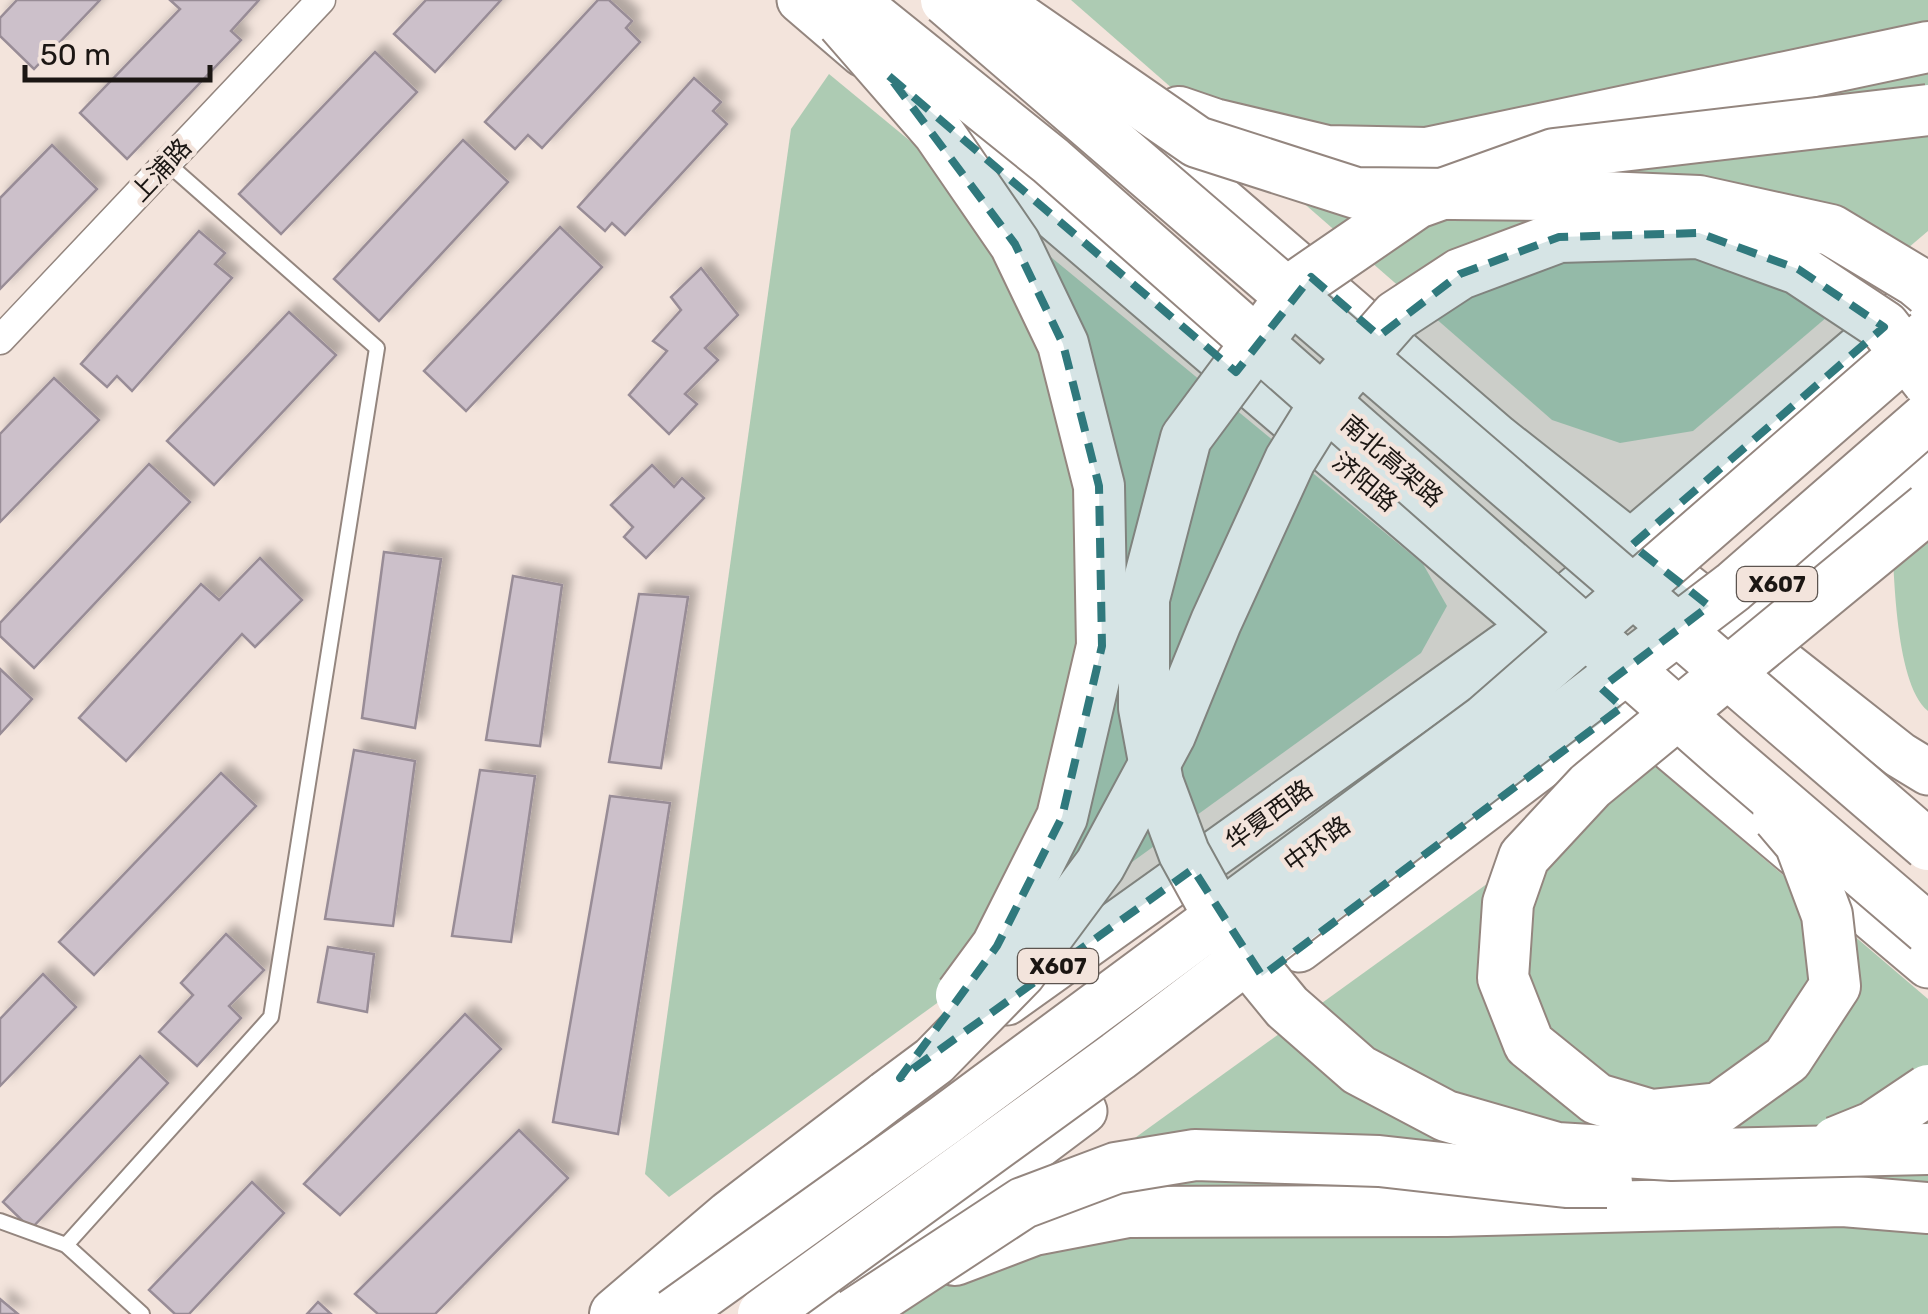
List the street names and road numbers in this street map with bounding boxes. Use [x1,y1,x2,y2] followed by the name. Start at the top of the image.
[125,133,197,207] street label: 上浦路
[1335,409,1449,513] street label: 南北高架路
[1327,447,1403,517] street label: 济阳路
[1737,567,1817,601] road number: X607
[1220,774,1318,856] street label: 华夏西路
[1278,810,1356,878] street label: 中环路
[1018,949,1098,983] road number: X607

